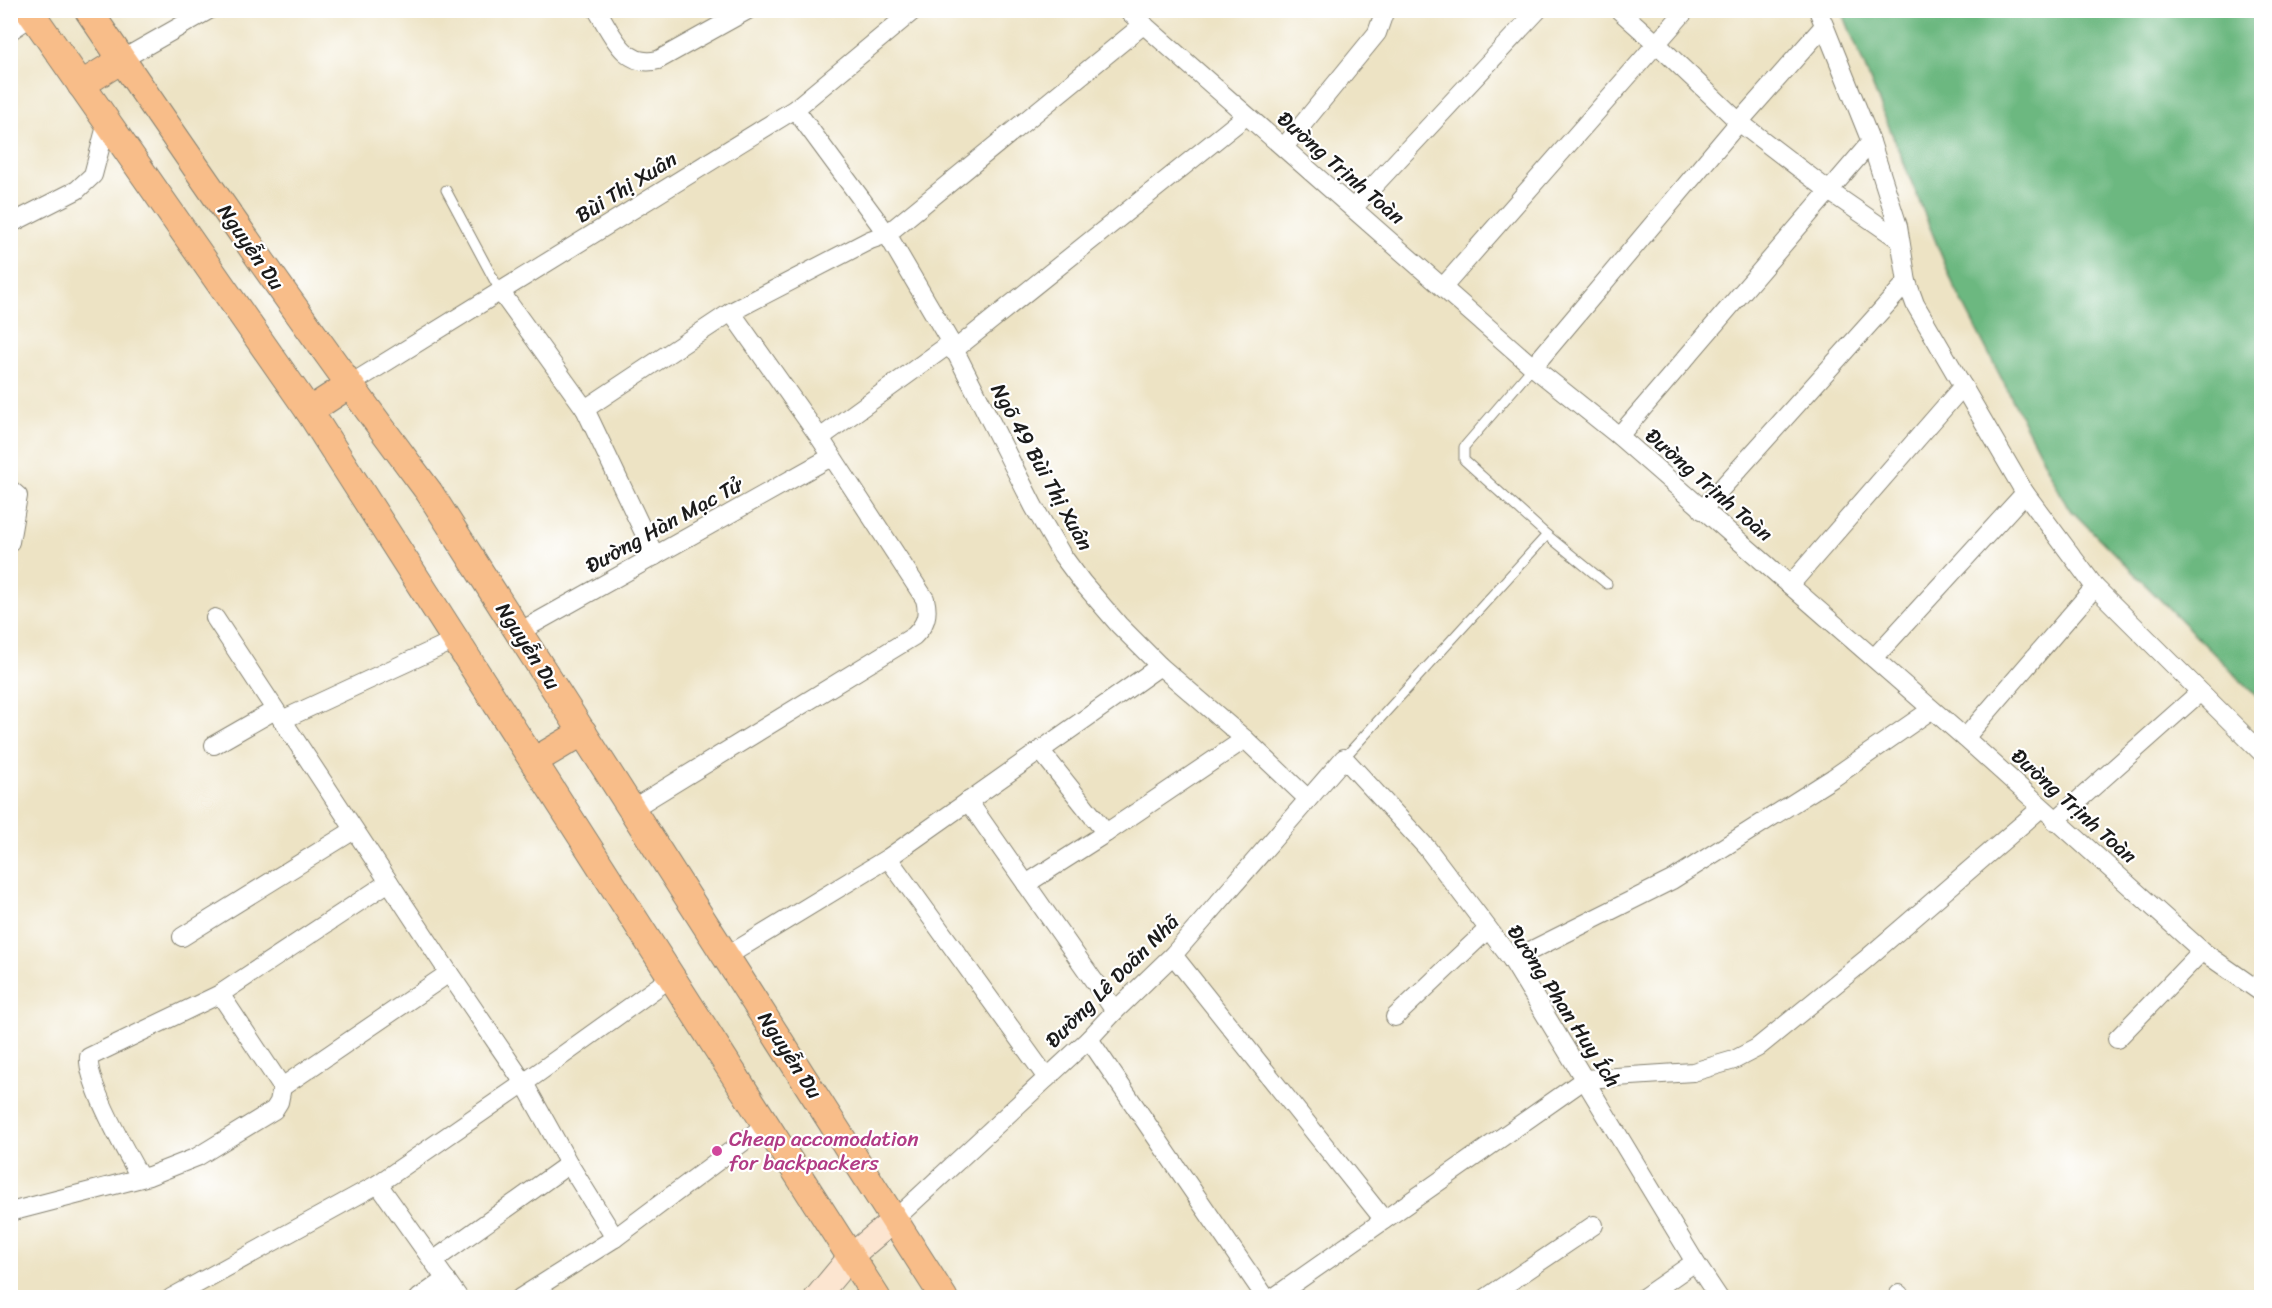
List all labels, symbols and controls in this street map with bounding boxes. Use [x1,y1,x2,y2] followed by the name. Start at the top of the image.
[1268,101,1414,235] street label: Đường Trịnh Toàn
[567,141,685,233] street label: Bùi Thị Xuân
[207,196,295,299] street label: Nguyễn Du
[980,376,1104,558] street label: Ngõ 49 Bùi Thị Xuân
[1636,418,1782,552] street label: Đường Trịnh Toàn
[578,465,751,584] street label: Đường Hàn Mạc Tử
[485,594,571,698] street label: Nguyễn Du
[2002,738,2146,874] street label: Đường Trịnh Toàn
[1036,904,1189,1057] street label: Đường Lê Doãn Nhã
[1497,917,1631,1095] street label: Đường Phan Huy Ích
[747,1003,833,1107] street label: Nguyễn Du
[729,1120,919,1182] place label: Cheap accomodation for backpackers
[710,1144,724,1158] marker: Cheap accomodation for backpackers

